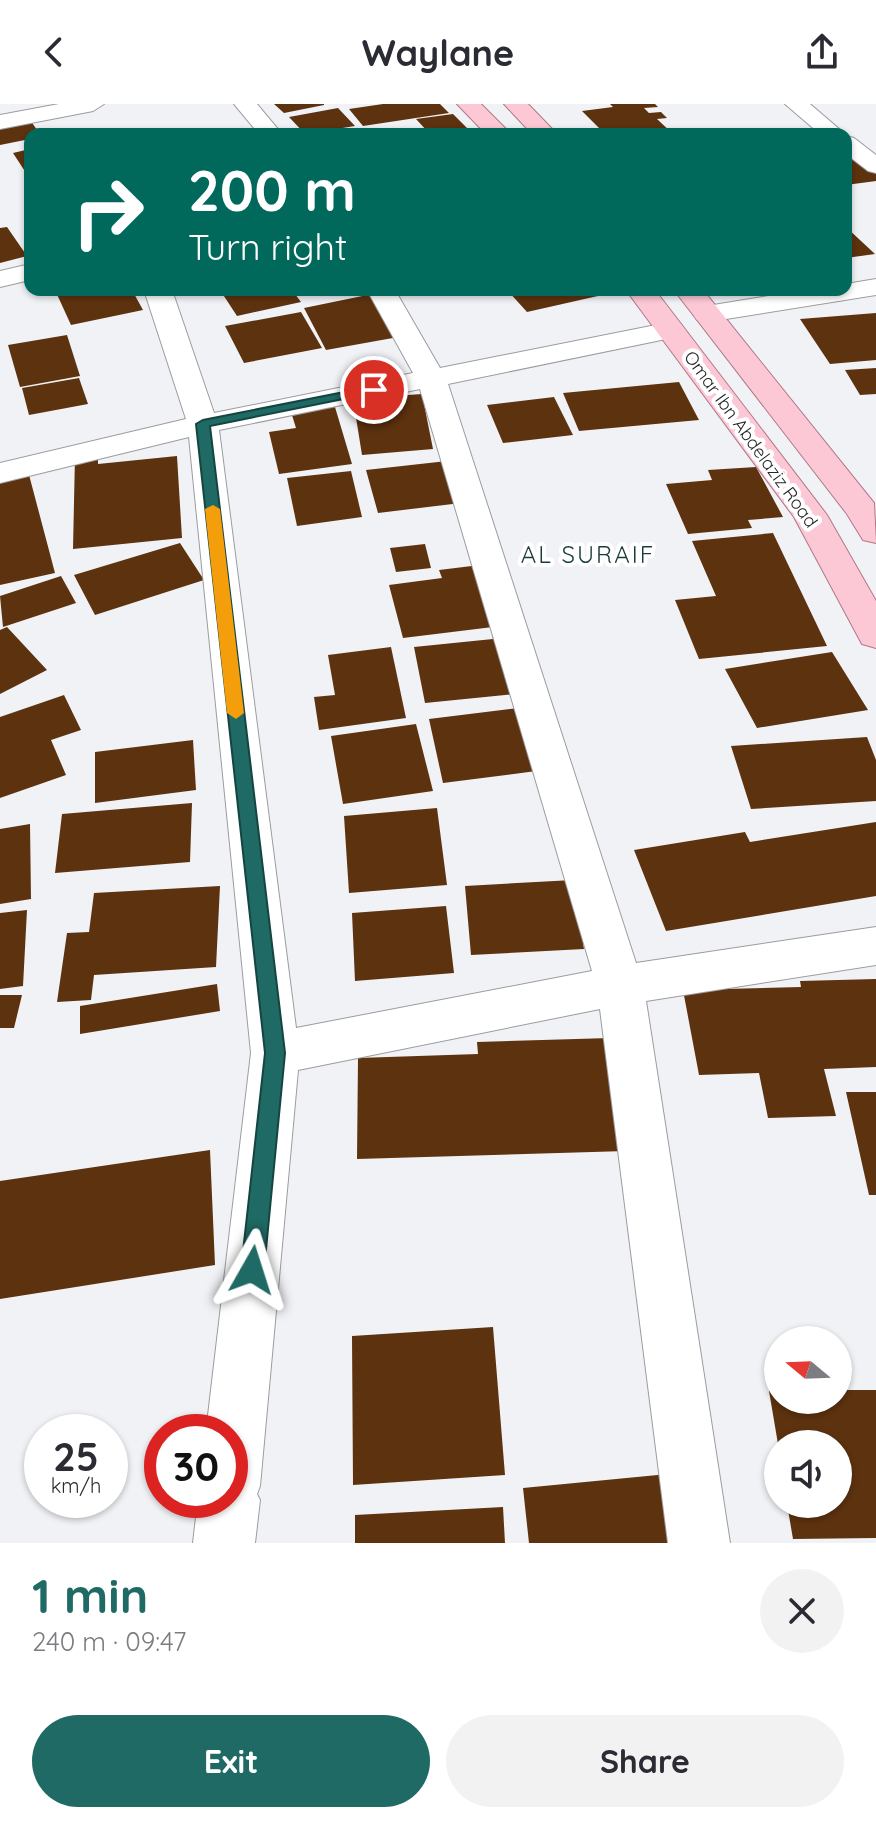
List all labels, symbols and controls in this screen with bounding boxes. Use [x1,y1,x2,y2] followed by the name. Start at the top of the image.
[32,30,76,74] icon: back
[362,30,514,75] text: Waylane
[800,30,844,74] icon: share
[188,155,356,225] text: 200 m
[56,160,160,264] icon: right
[188,224,347,269] text: Turn right
[679,346,823,532] street label: Omar Ibn Abdelaziz Road
[340,356,408,424] pin
[352,368,396,412] icon: arrive
[521,539,655,569] district label: AL SURAIF
[210,1228,294,1312] position arrow
[764,1326,852,1414] north arrow
[764,1326,852,1518] map controls
[144,1414,248,1518] speed limit sign: 30
[764,1430,852,1518] button: sound
[53,1431,99,1481] text: 25
[51,1473,101,1498] text: km/h
[32,1565,148,1625] text: 1 min
[760,1569,844,1653] button: close
[32,1625,186,1658] text: 240 m · 09:47
[32,1715,430,1807] button: Exit
[446,1715,844,1807] button: Share

